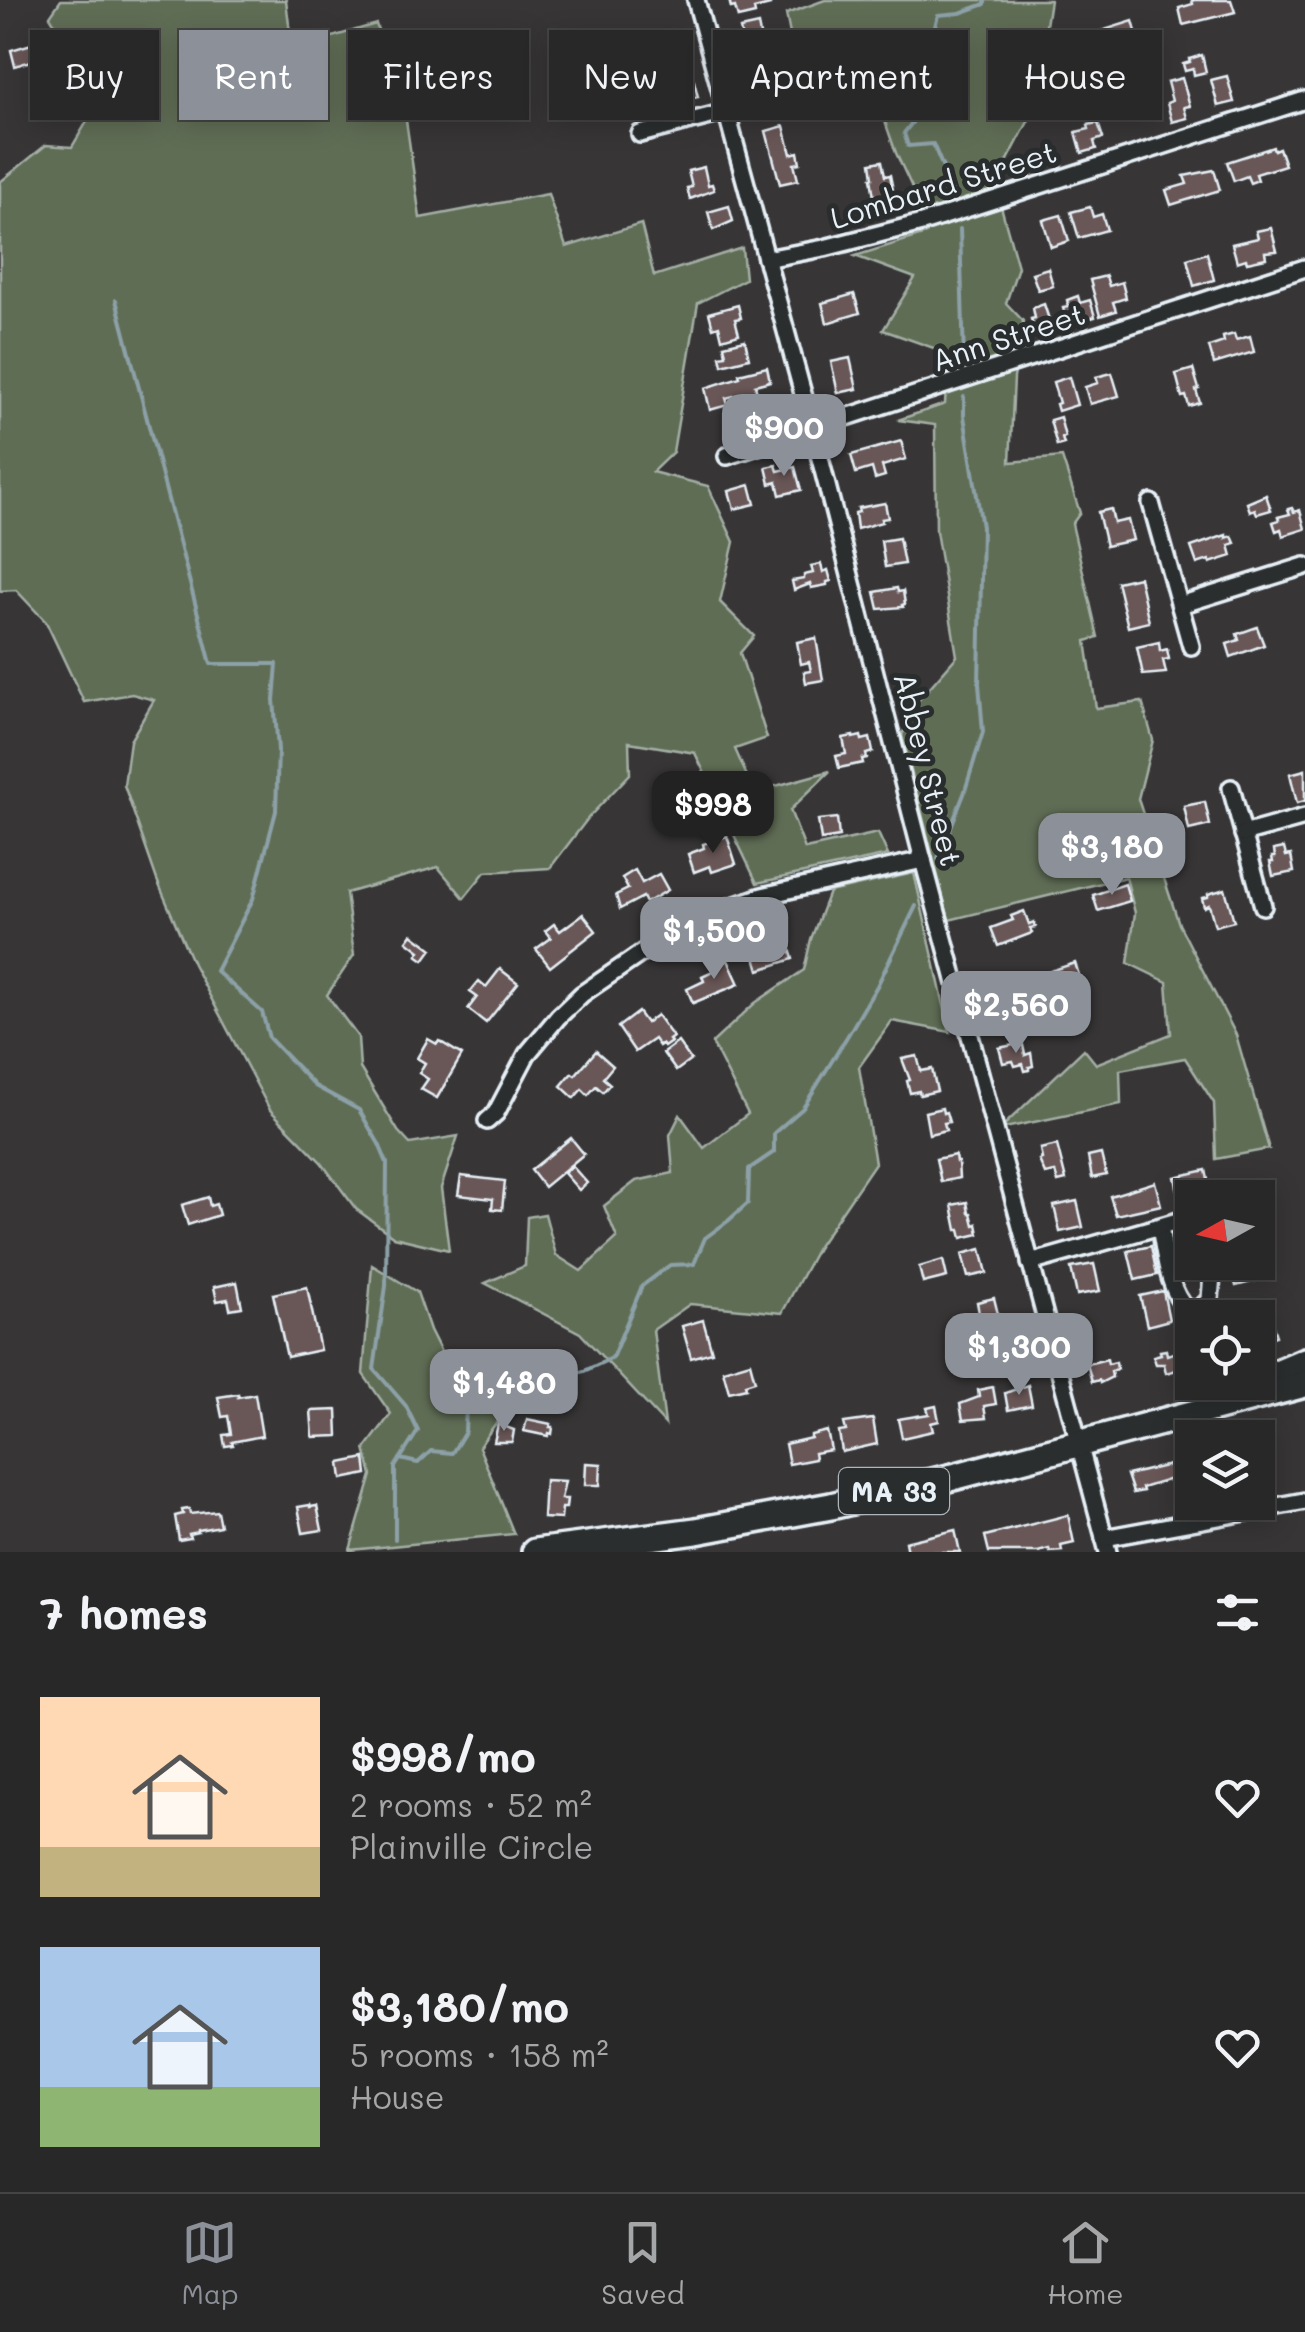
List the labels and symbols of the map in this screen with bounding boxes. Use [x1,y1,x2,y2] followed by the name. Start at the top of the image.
[825,131,1061,237] street label: Lombard Street
[926,292,1090,380] street label: Ann Street
[725,394,843,479] pin: $900
[886,668,972,870] street label: Abbey Street
[654,771,772,856] pin: $998
[1031,813,1193,898] pin: $3,180
[633,897,795,982] pin: $1,500
[935,971,1097,1056] pin: $2,560
[1175,1180,1275,1280] north arrow
[938,1313,1100,1398] pin: $1,300
[423,1349,585,1434] pin: $1,480
[839,1468,949,1514] road number: MA 33

